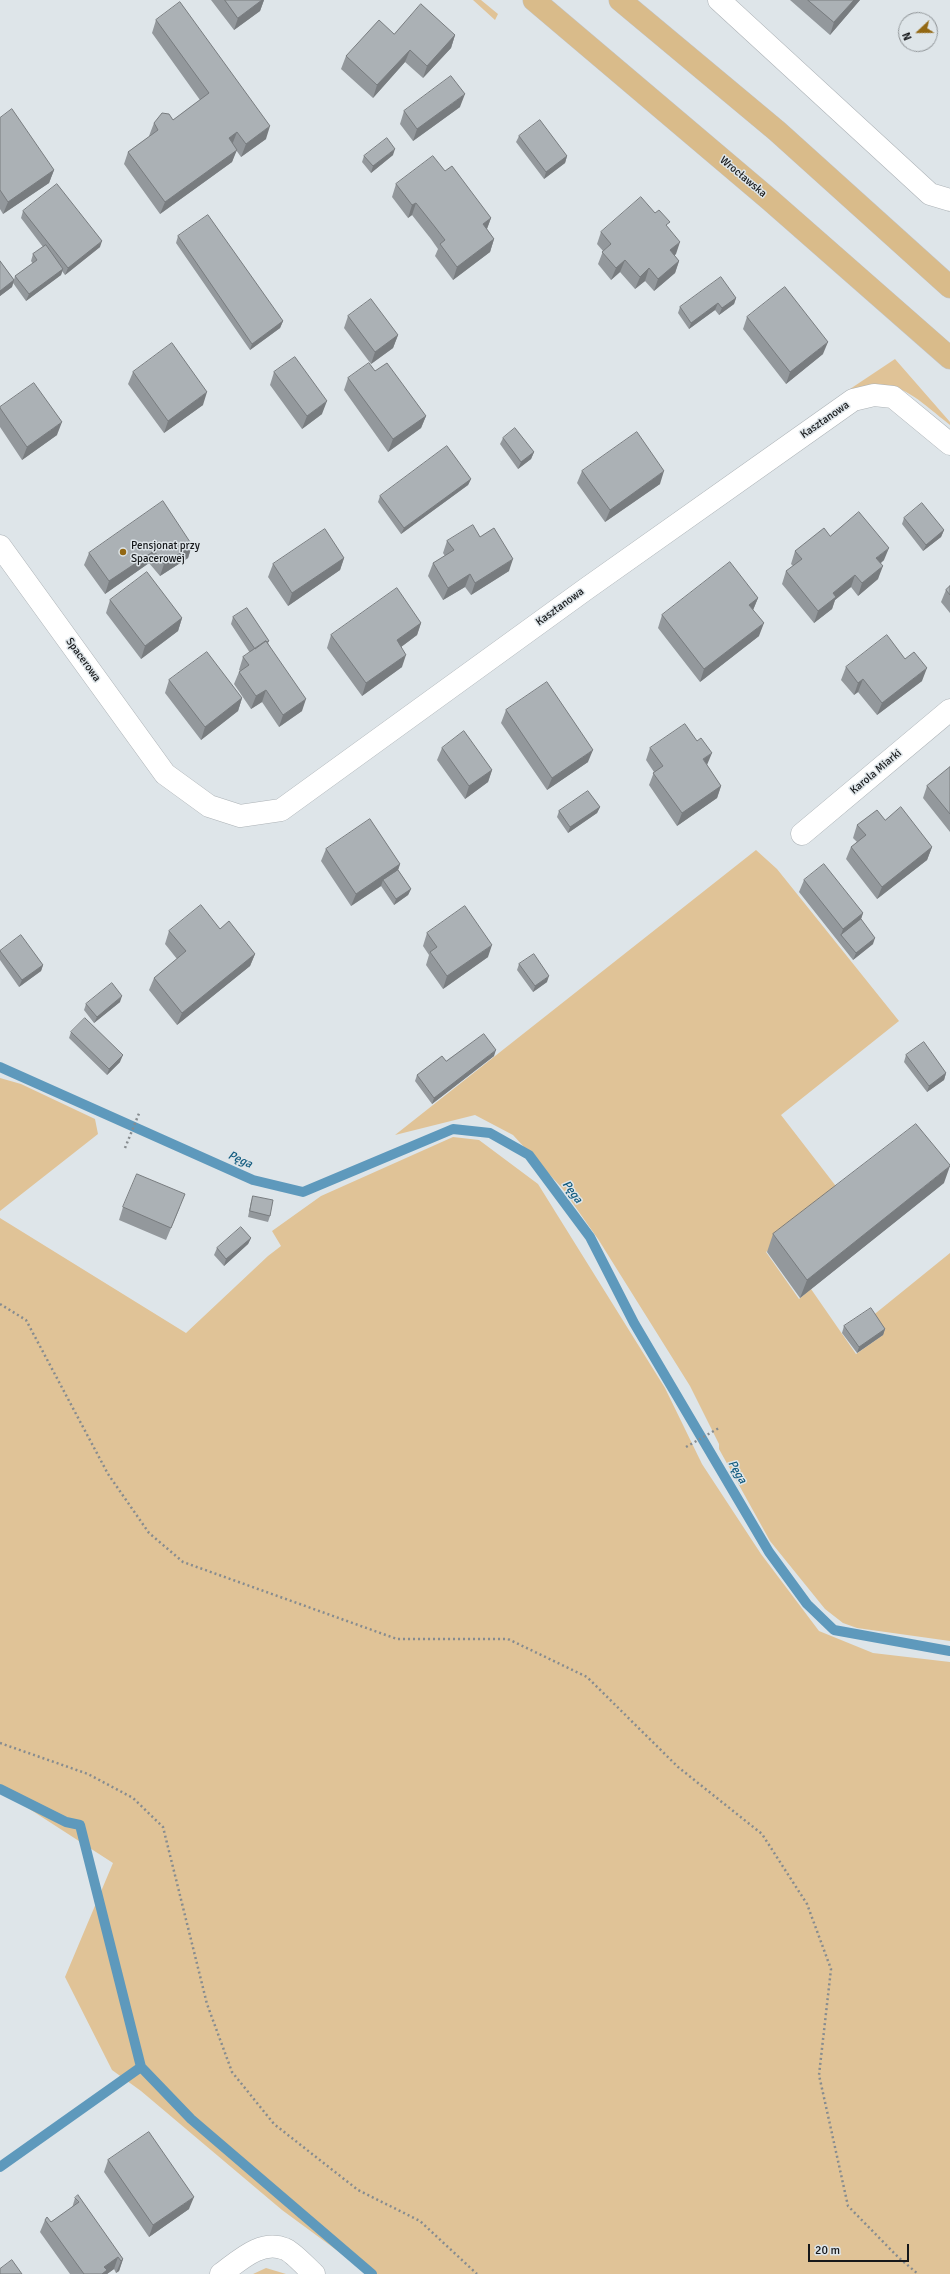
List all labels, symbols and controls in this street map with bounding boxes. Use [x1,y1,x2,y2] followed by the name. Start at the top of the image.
[898,12,938,52] north arrow
[900,30,915,42] text: N
[717,154,769,200] street label: Wrocławska
[798,398,852,442] street label: Kasztanowa
[131,539,200,565] place label: Pensjonat przy Spacerowej
[118,547,128,557] marker: Pensjonat przy Spacerowej
[533,585,587,629] street label: Kasztanowa
[63,636,103,684] street label: Spacerowa
[848,747,904,797] street label: Karola Miarki
[226,1148,254,1172] water label: Pęga
[559,1178,585,1206] water label: Pęga
[725,1458,749,1486] water label: Pęga
[810,2236,911,2262] scale bar
[815,2243,840,2258] text: 20 m

